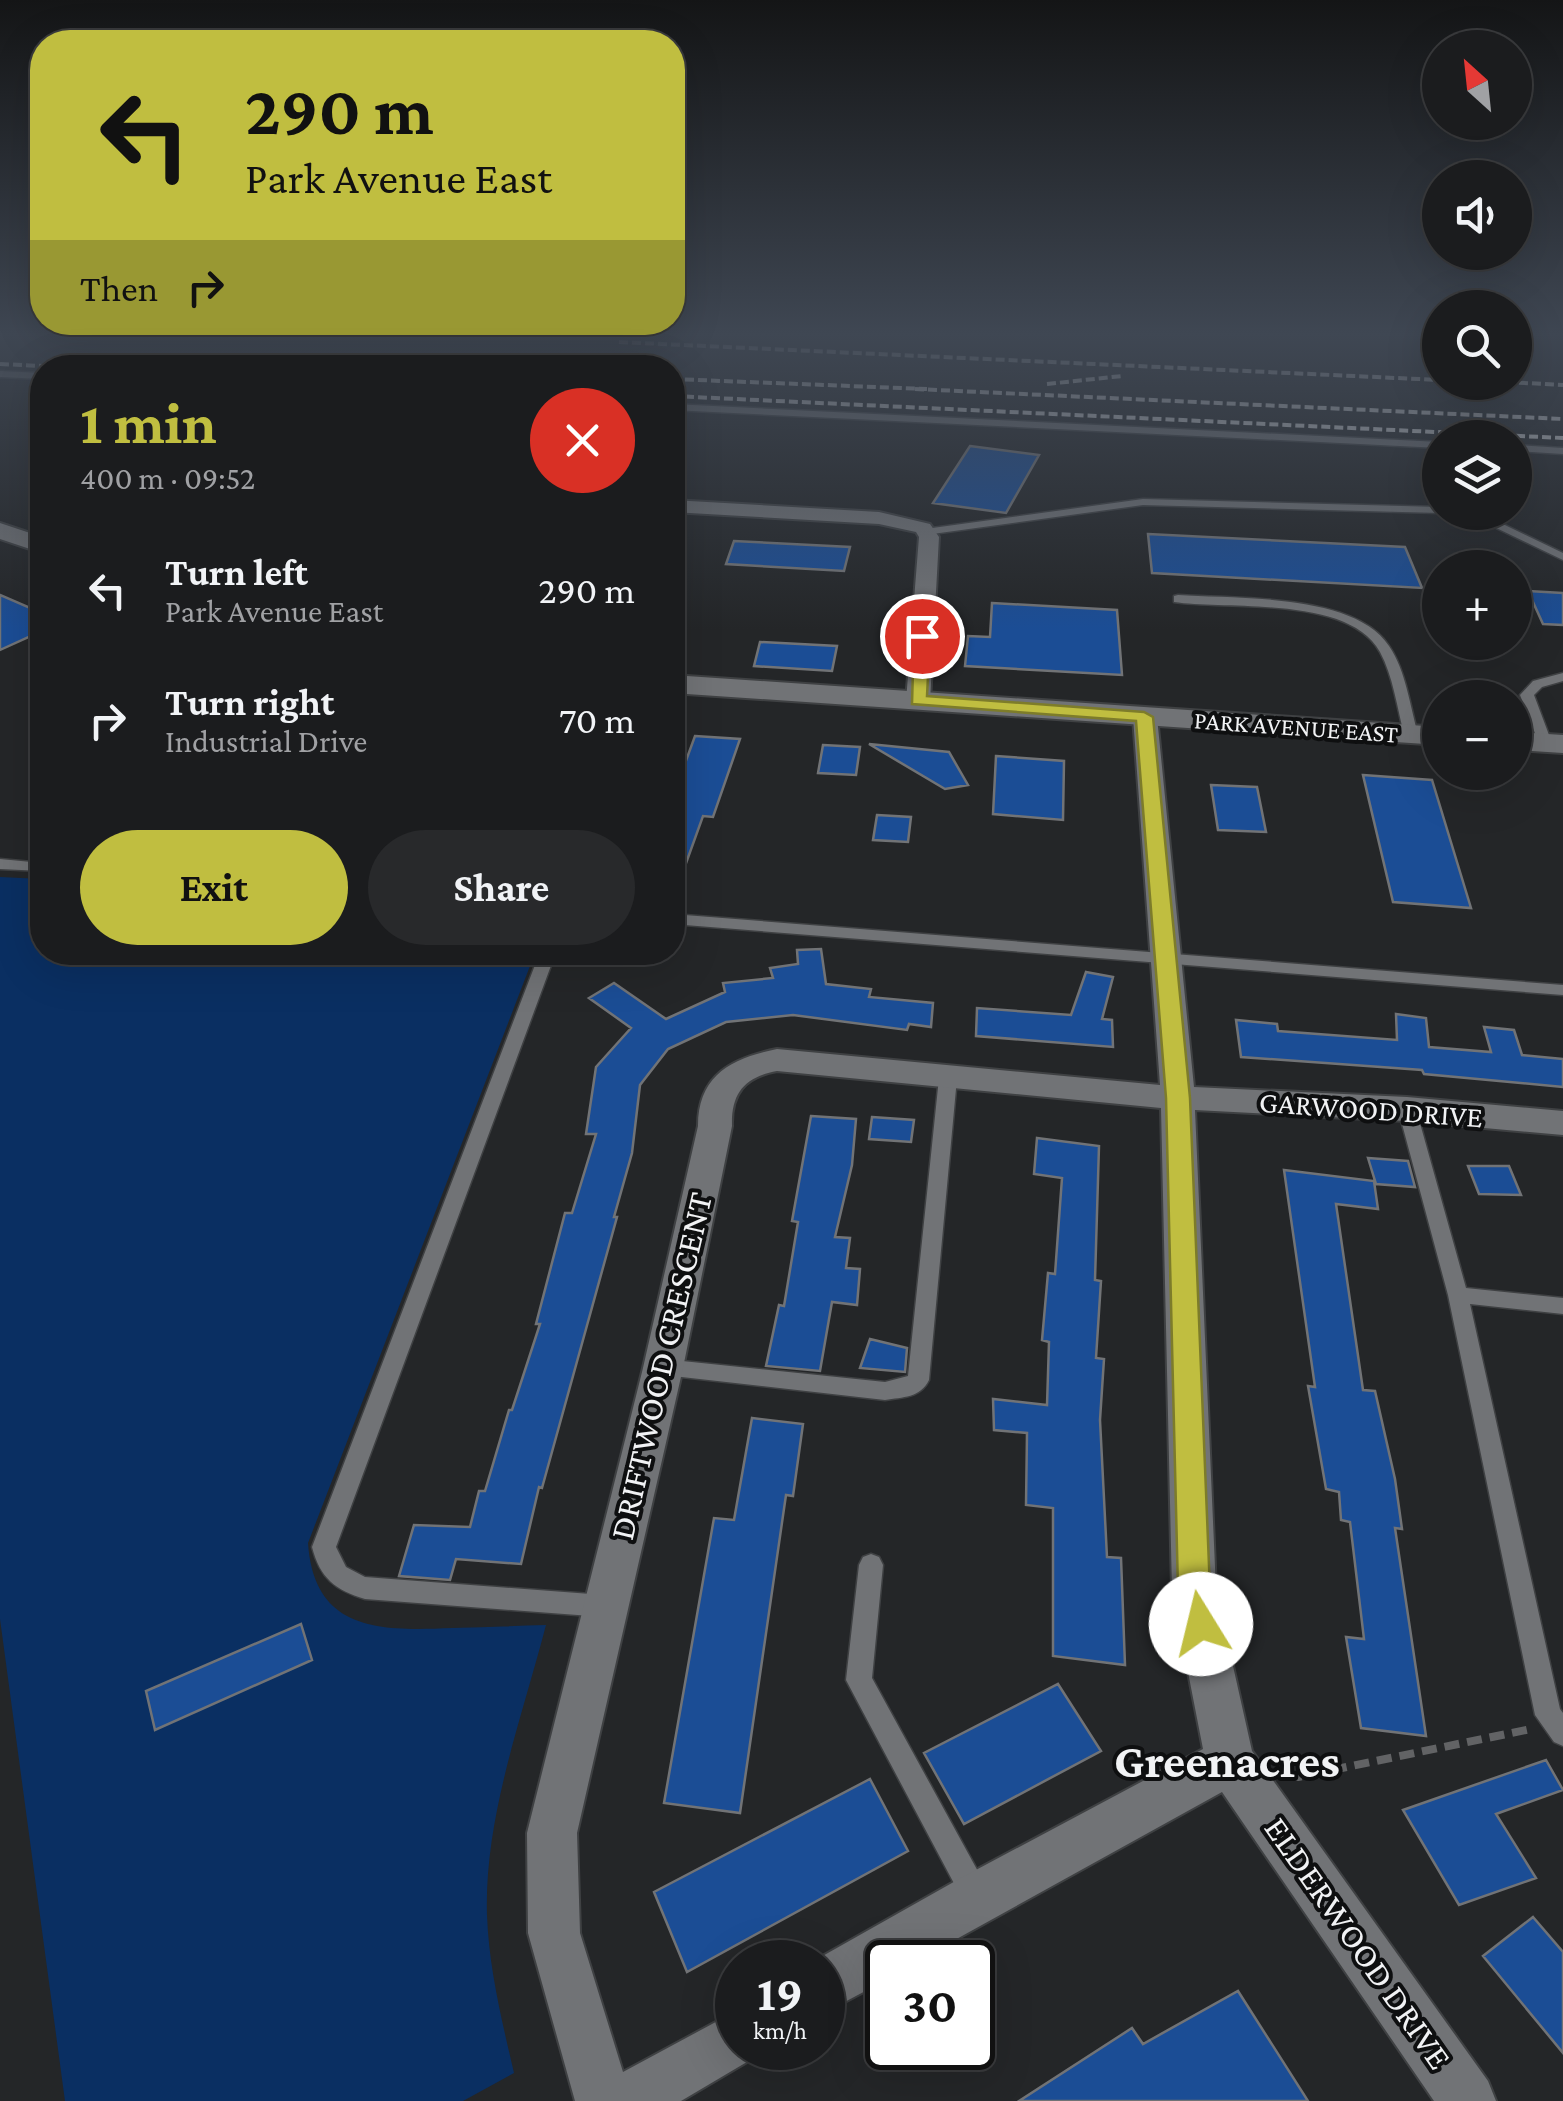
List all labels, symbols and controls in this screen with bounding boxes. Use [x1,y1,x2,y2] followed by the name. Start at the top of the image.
[1422,30,1532,140] north arrow
[1422,30,1532,790] map controls
[80,70,210,200] icon: left
[245,71,434,149] text: 290 m
[245,153,552,203] text: Park Avenue East
[1422,160,1532,270] button: sound
[178,260,233,315] icon: right
[80,267,158,309] text: Then
[1422,290,1532,400] button: search
[530,388,635,493] button: close
[80,389,217,456] text: 1 min
[1422,420,1532,530] button: layers
[80,460,255,496] text: 400 m · 09:52
[1422,550,1532,660] button: +
[165,551,308,593] text: Turn left
[80,563,135,618] icon: left
[538,569,635,611] text: 290 m
[165,593,383,629] text: Park Avenue East
[880,594,965,679] pin
[895,609,950,664] icon: arrive
[1422,680,1532,790] button: −
[165,681,334,723] text: Turn right
[80,693,135,748] icon: right
[559,699,635,741] text: 70 m
[1193,706,1399,748] street label: PARK AVENUE EAST
[165,723,367,759] text: Industrial Drive
[80,830,348,945] button: Exit
[368,830,635,945] button: Share
[1258,1085,1484,1133] street label: GARWOOD DRIVE
[602,1188,720,1544] street label: DRIFTWOOD CRESCENT
[1149,1572,1253,1676] position arrow
[1114,1734,1340,1787] district label: Greenacres
[1257,1810,1459,2076] street label: ELDERWOOD DRIVE
[865,1940,995,2070] speed limit sign: 30
[757,1965,803,2021] text: 19
[753,2017,807,2044] text: km/h

